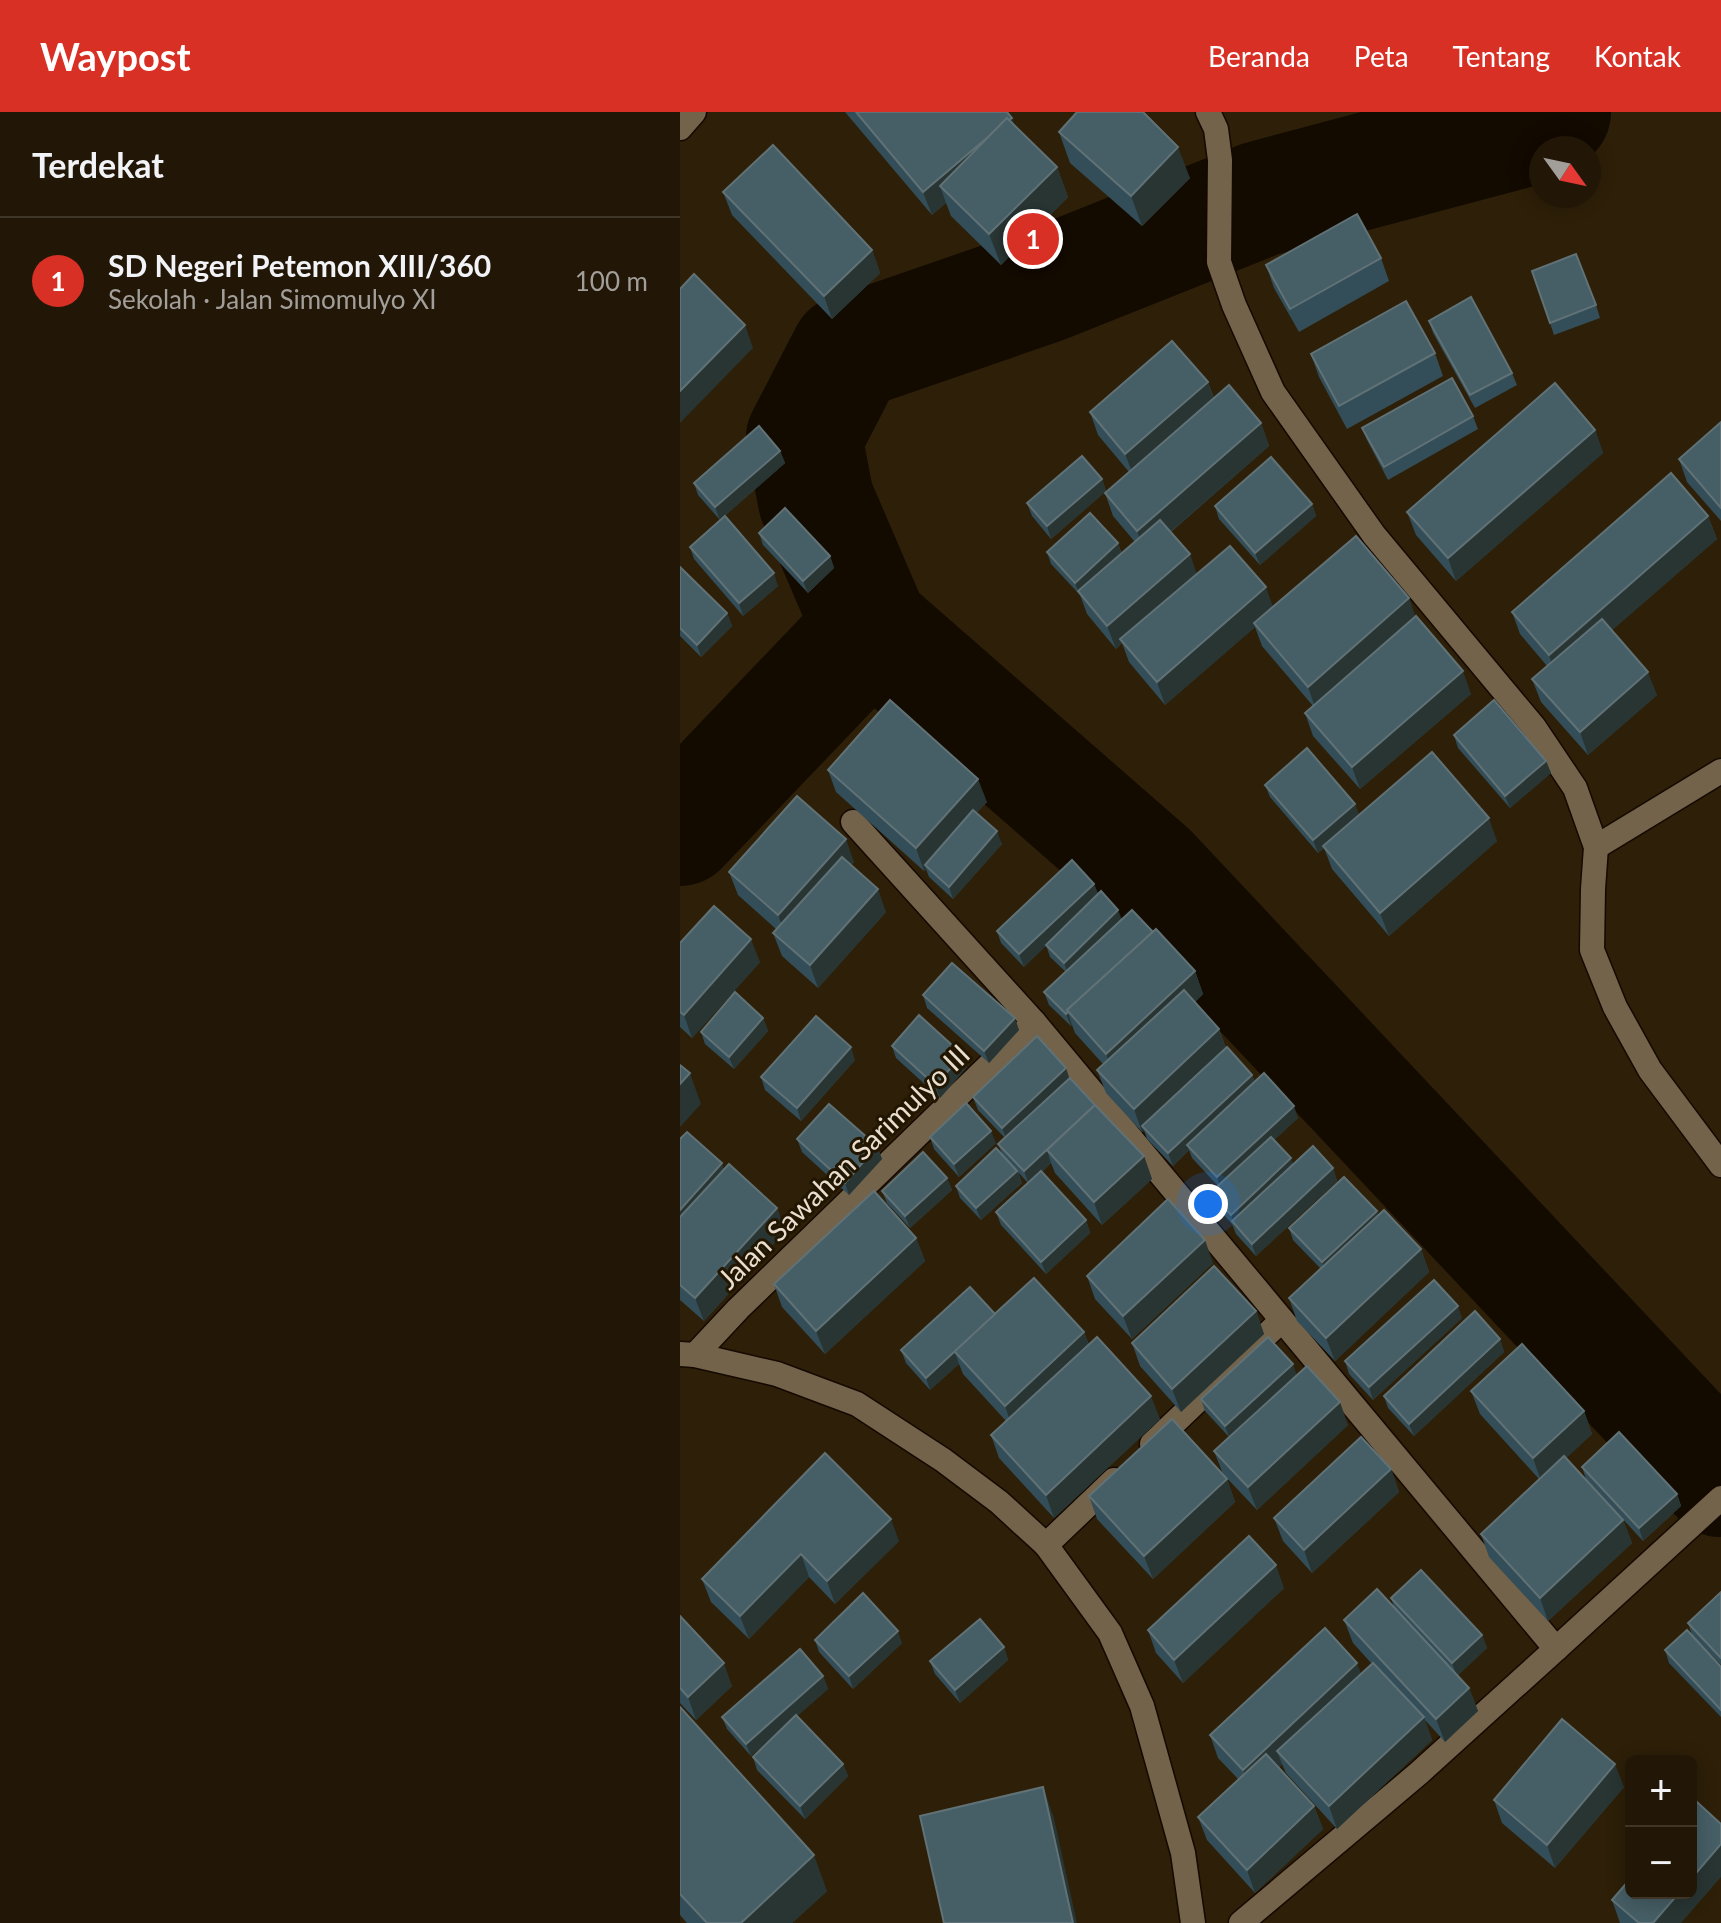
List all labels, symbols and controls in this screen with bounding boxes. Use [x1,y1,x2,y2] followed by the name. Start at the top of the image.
[40,33,191,79] text: Waypost
[1208,39,1310,73] text: Beranda
[1354,39,1409,73] text: Peta
[1453,39,1550,73] text: Tentang
[1594,39,1681,73] text: Kontak
[1529,136,1601,208] north arrow
[32,144,164,185] text: Terdekat
[1007,209,1059,269] pin: 1
[108,247,491,283] text: SD Negeri Petemon XIII/360
[50,265,66,297] text: 1
[575,265,648,297] text: 100 m
[108,283,436,315] text: Sekolah · Jalan Simomulyo XI
[710,1037,976,1295] street label: Jalan Sawahan Sarimulyo III
[1188,1184,1228,1224] your location
[1625,1755,1697,1899] map controls
[1625,1755,1697,1827] button: +
[1625,1827,1697,1899] button: −

